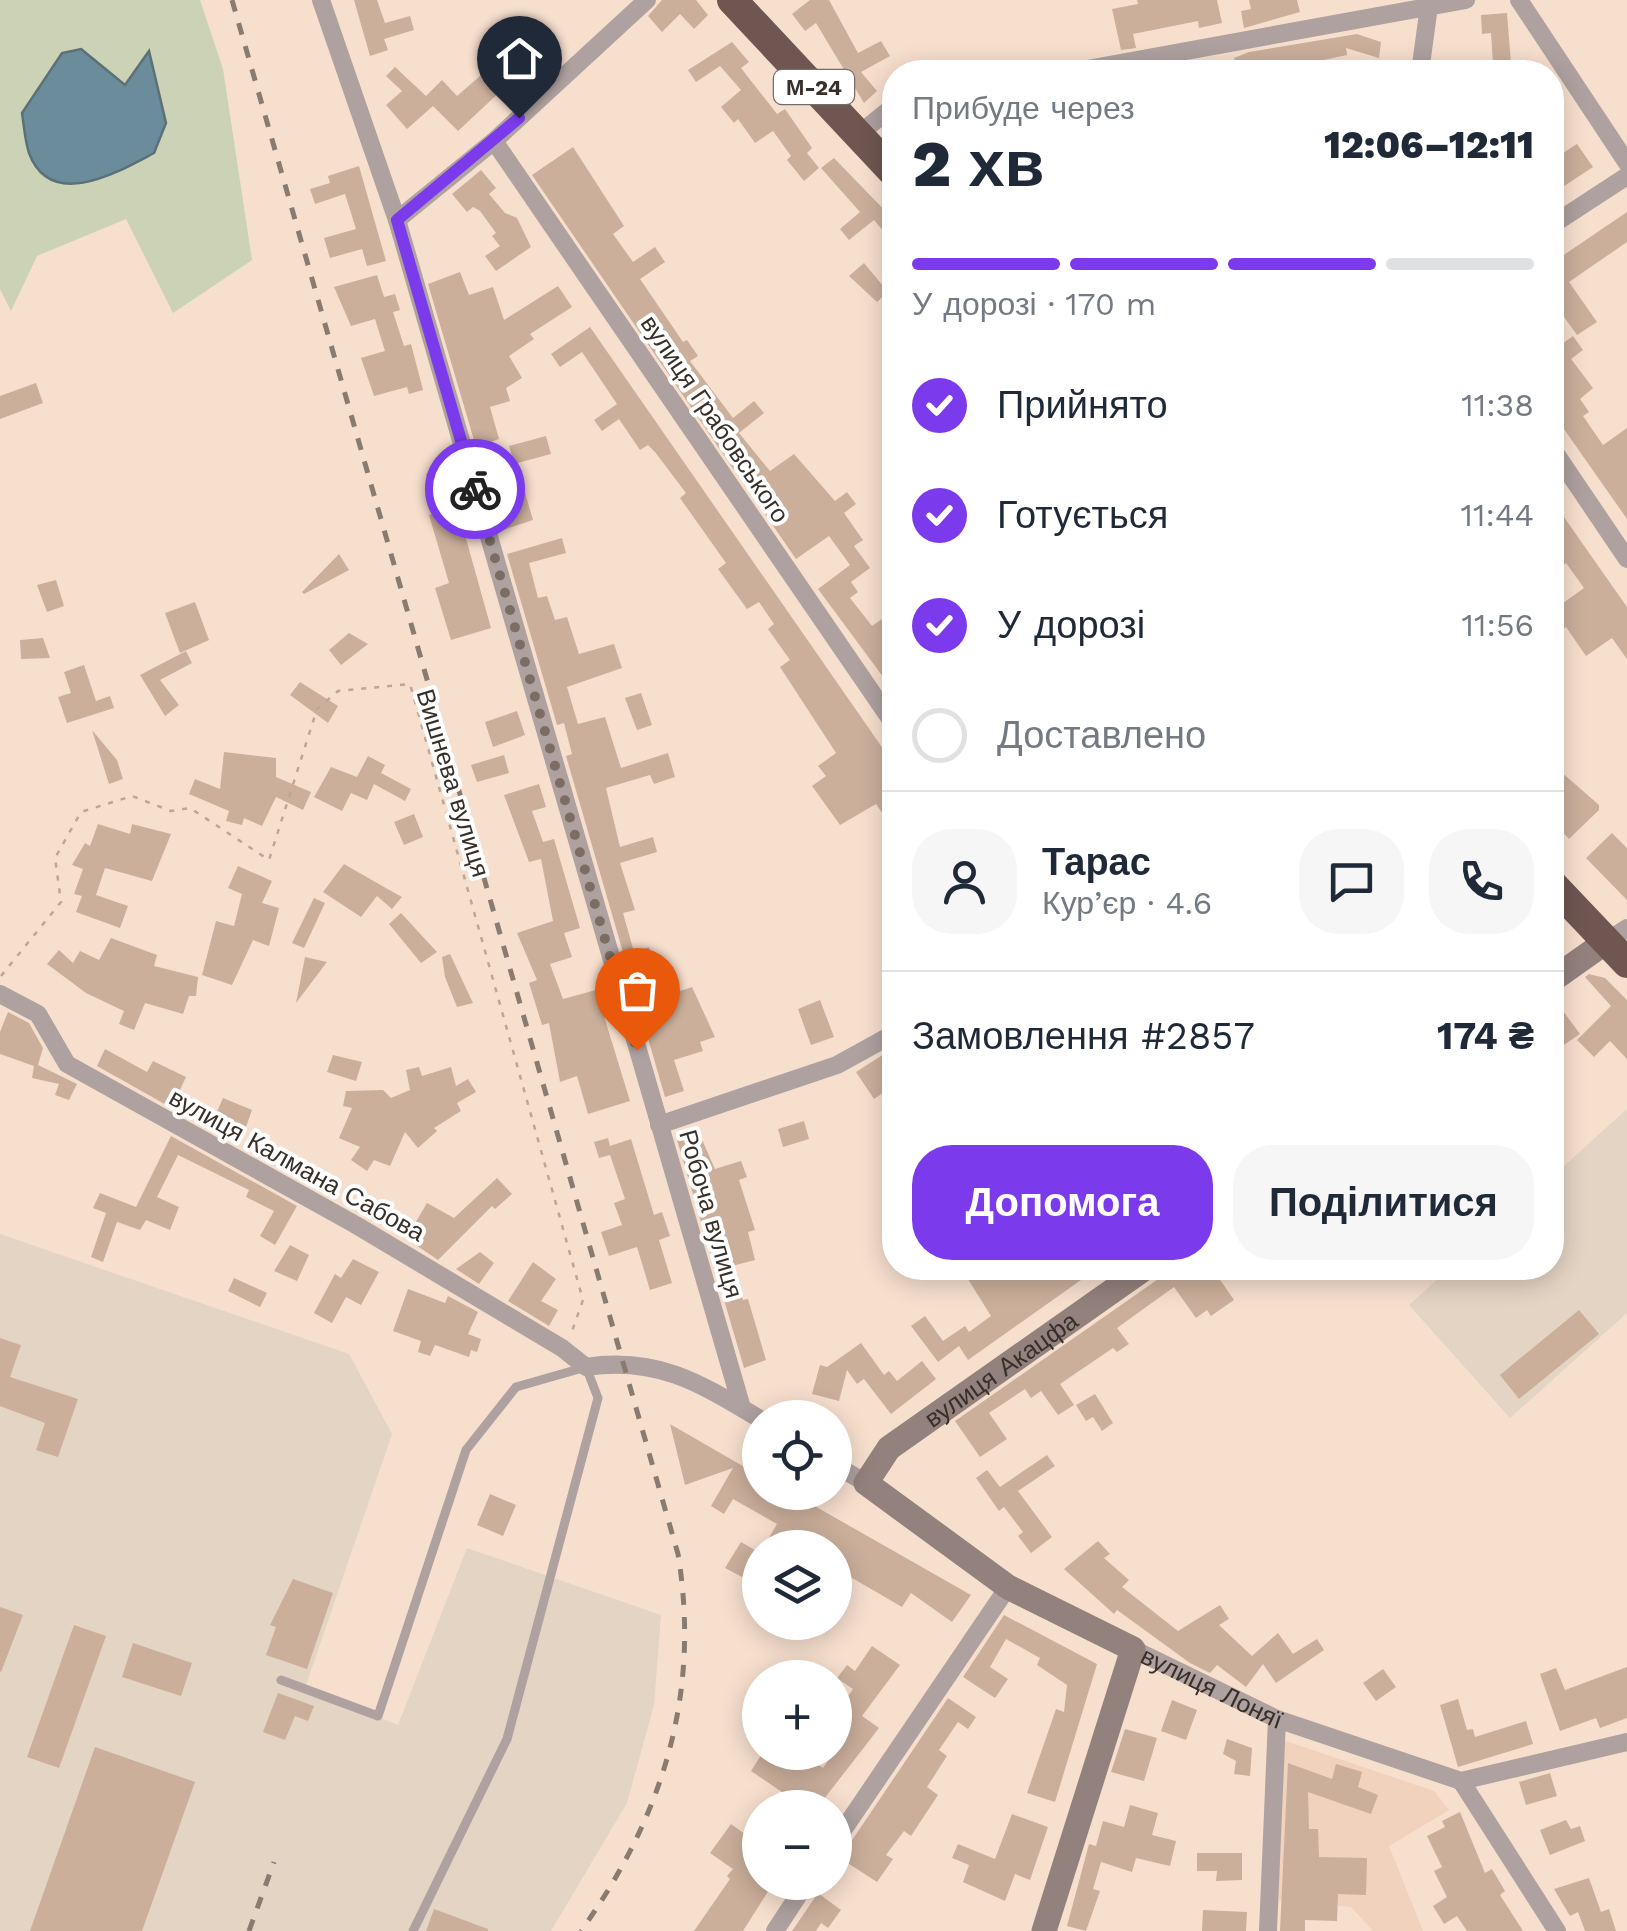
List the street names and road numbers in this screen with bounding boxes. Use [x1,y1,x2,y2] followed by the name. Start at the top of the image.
[774,70,854,104] road number: М-24
[635,310,795,528] street label: вулиця Грабовського
[411,686,495,880] street label: Вишнева вулиця
[164,1083,430,1247] street label: вулиця Калмана Сабова
[673,1127,749,1301] street label: Робоча вулиця
[919,1305,1083,1433] street label: вулиця Акацфа
[1136,1641,1286,1734] street label: вулиця Лоняї

